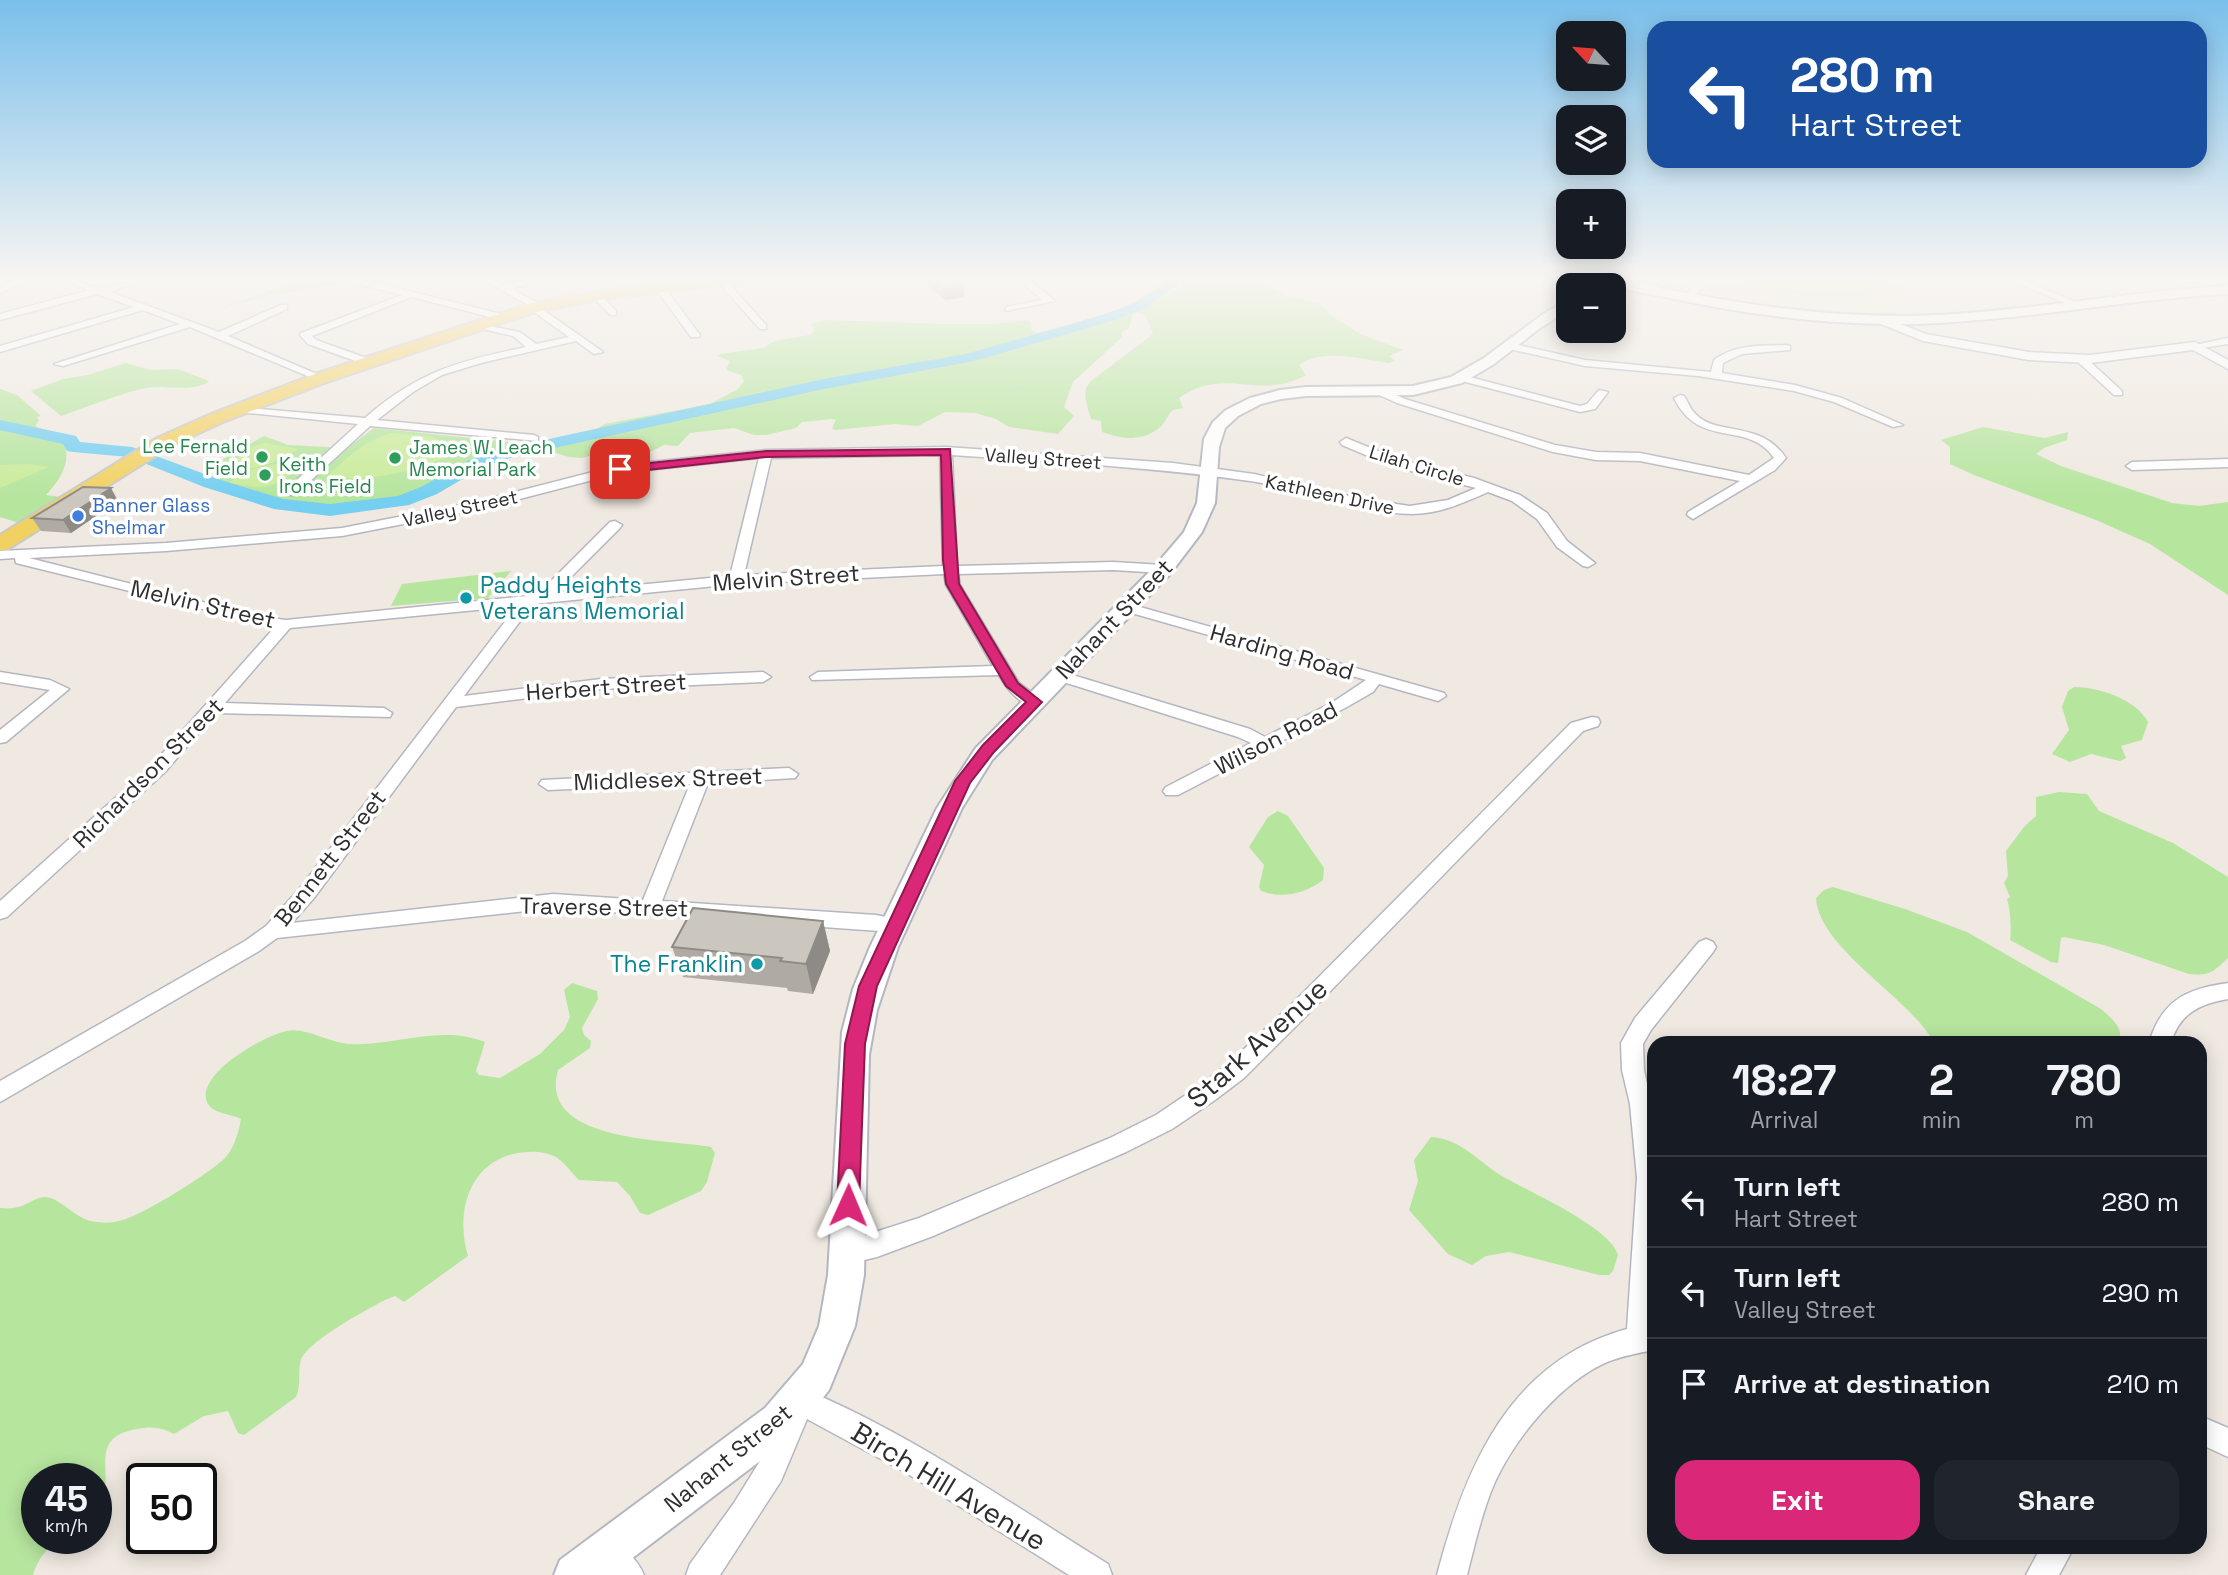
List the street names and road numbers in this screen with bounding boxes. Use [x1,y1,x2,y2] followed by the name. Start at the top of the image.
[1366,439,1467,492] street label: Lilah Circle
[984,442,1102,475] street label: Valley Street
[1263,469,1397,520] street label: Kathleen Drive
[400,484,520,533] street label: Valley Street
[1049,552,1179,686] street label: Nahant Street
[711,558,861,598] street label: Melvin Street
[128,573,278,635] street label: Melvin Street
[1207,617,1357,687] street label: Harding Road
[525,666,687,708] street label: Herbert Street
[66,691,230,855] street label: Richardson Street
[1209,694,1343,782] street label: Wilson Road
[573,761,763,797] street label: Middlesex Street
[267,784,393,932] street label: Bennett Street
[519,891,689,923] street label: Traverse Street
[1179,970,1335,1116] street label: Stark Avenue
[658,1397,798,1519] street label: Nahant Street
[845,1414,1053,1558] street label: Birch Hill Avenue

